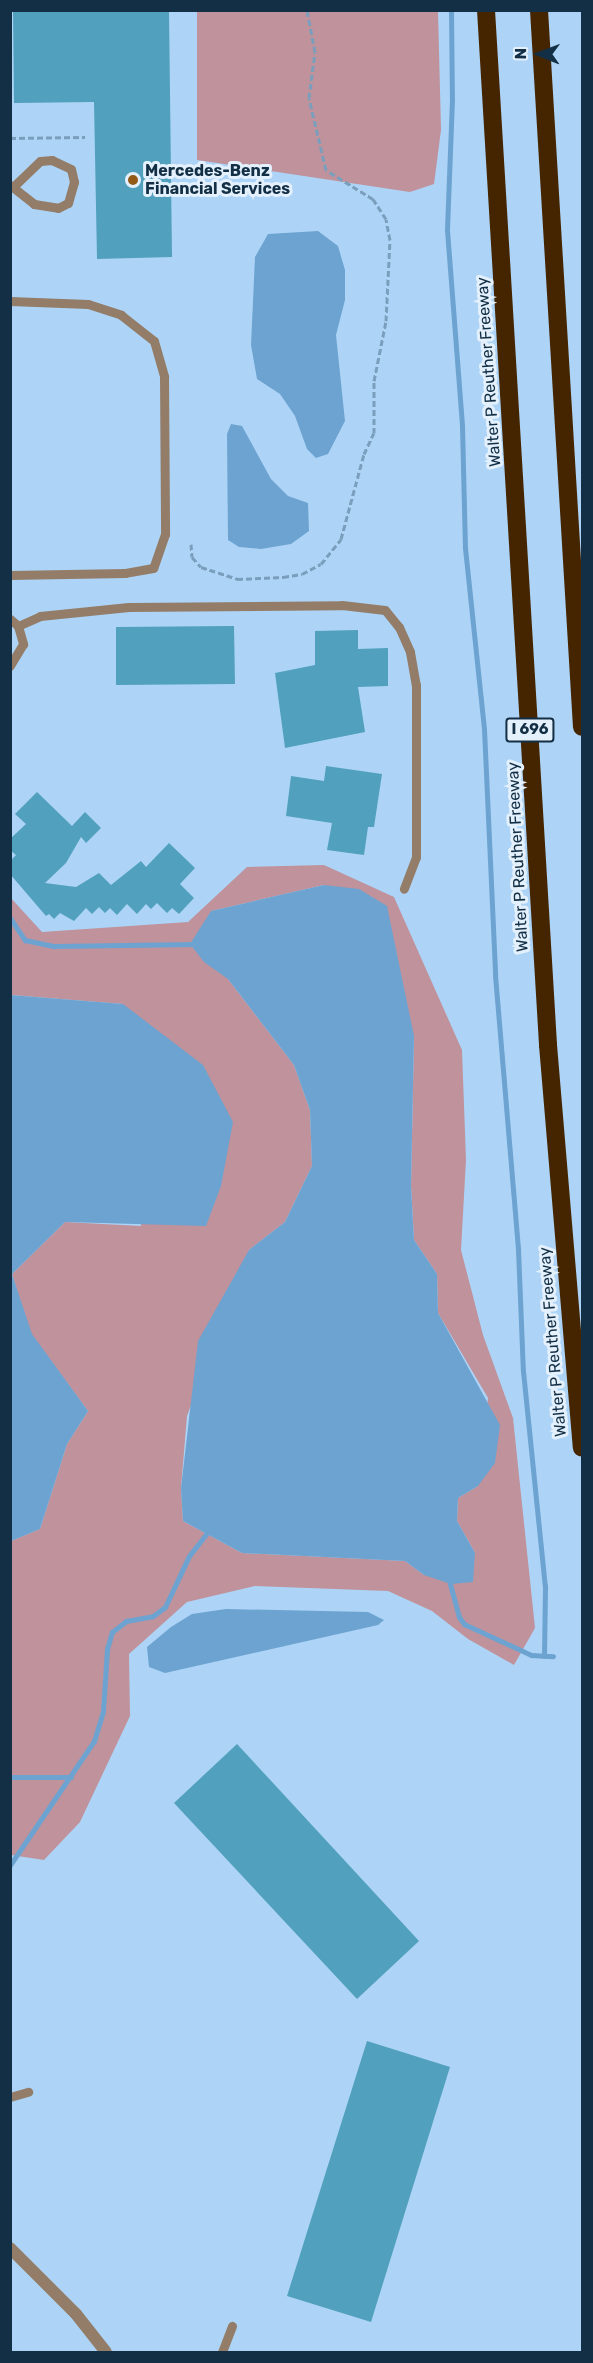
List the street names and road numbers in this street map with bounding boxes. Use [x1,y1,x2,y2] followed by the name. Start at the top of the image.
[473,276,505,468] street label: Walter P Reuther Freeway
[504,718,556,742] road number: I 696
[503,761,533,953] street label: Walter P Reuther Freeway
[535,1246,571,1438] street label: Walter P Reuther Freeway

